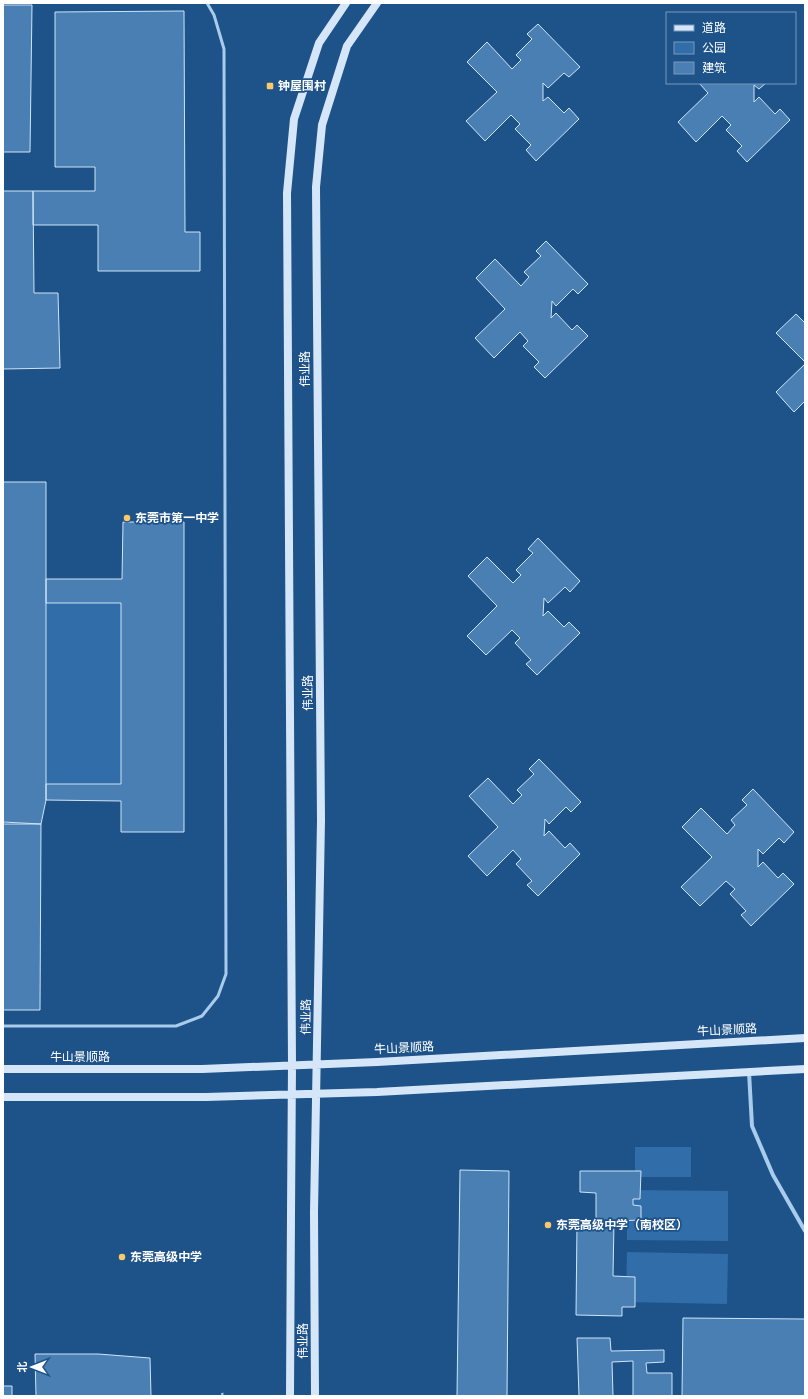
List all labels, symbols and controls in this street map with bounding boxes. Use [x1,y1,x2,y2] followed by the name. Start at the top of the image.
[666,12,796,84] legend
[702,20,726,35] text: 道路
[702,40,726,55] text: 公园
[702,60,726,75] text: 建筑
[278,78,326,93] place label: 钟屋围村
[265,81,275,91] marker: 钟屋围村
[297,351,312,387] street label: 伟业路
[135,510,219,525] place label: 东莞市第一中学
[122,513,132,523] marker: 东莞市第一中学
[300,675,315,711] street label: 伟业路
[298,999,313,1035] street label: 伟业路
[697,1020,757,1039] street label: 牛山景顺路
[374,1038,434,1057] street label: 牛山景顺路
[50,1049,110,1064] street label: 牛山景顺路
[556,1217,688,1232] place label: 东莞高级中学（南校区）
[543,1220,553,1230] marker: 东莞高级中学（南校区）
[130,1249,202,1264] place label: 东莞高级中学
[117,1252,127,1262] marker: 东莞高级中学
[295,1323,310,1359] street label: 伟业路
[12,1347,52,1387] north arrow
[15,1362,29,1373] text: 北

